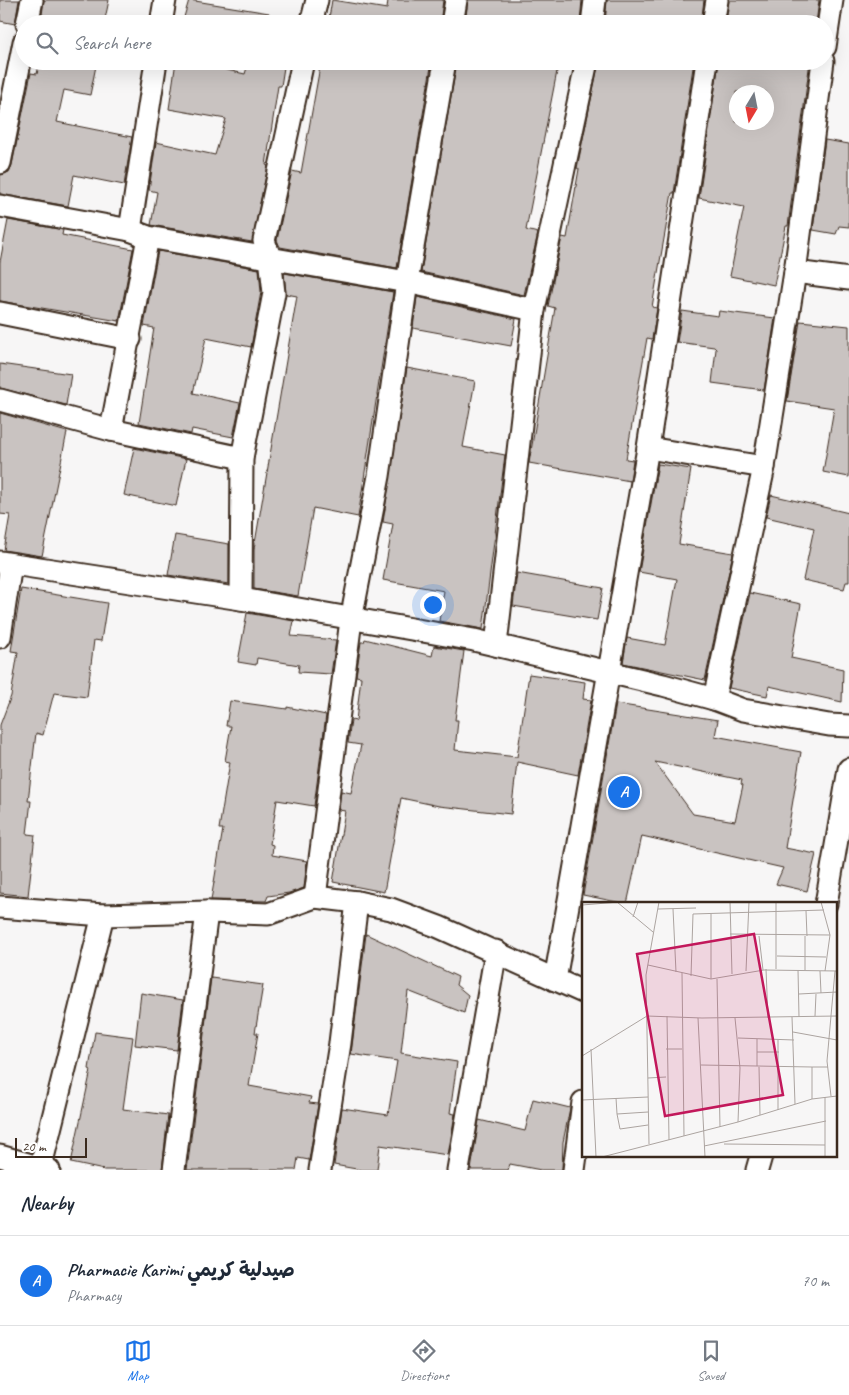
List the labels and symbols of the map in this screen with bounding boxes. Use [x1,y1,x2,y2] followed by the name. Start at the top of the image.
[729,85,774,130] north arrow
[420,592,446,618] your location
[608,773,640,811] pin: A
[582,902,836,1158] inset map
[15,1135,88,1158] scale bar

